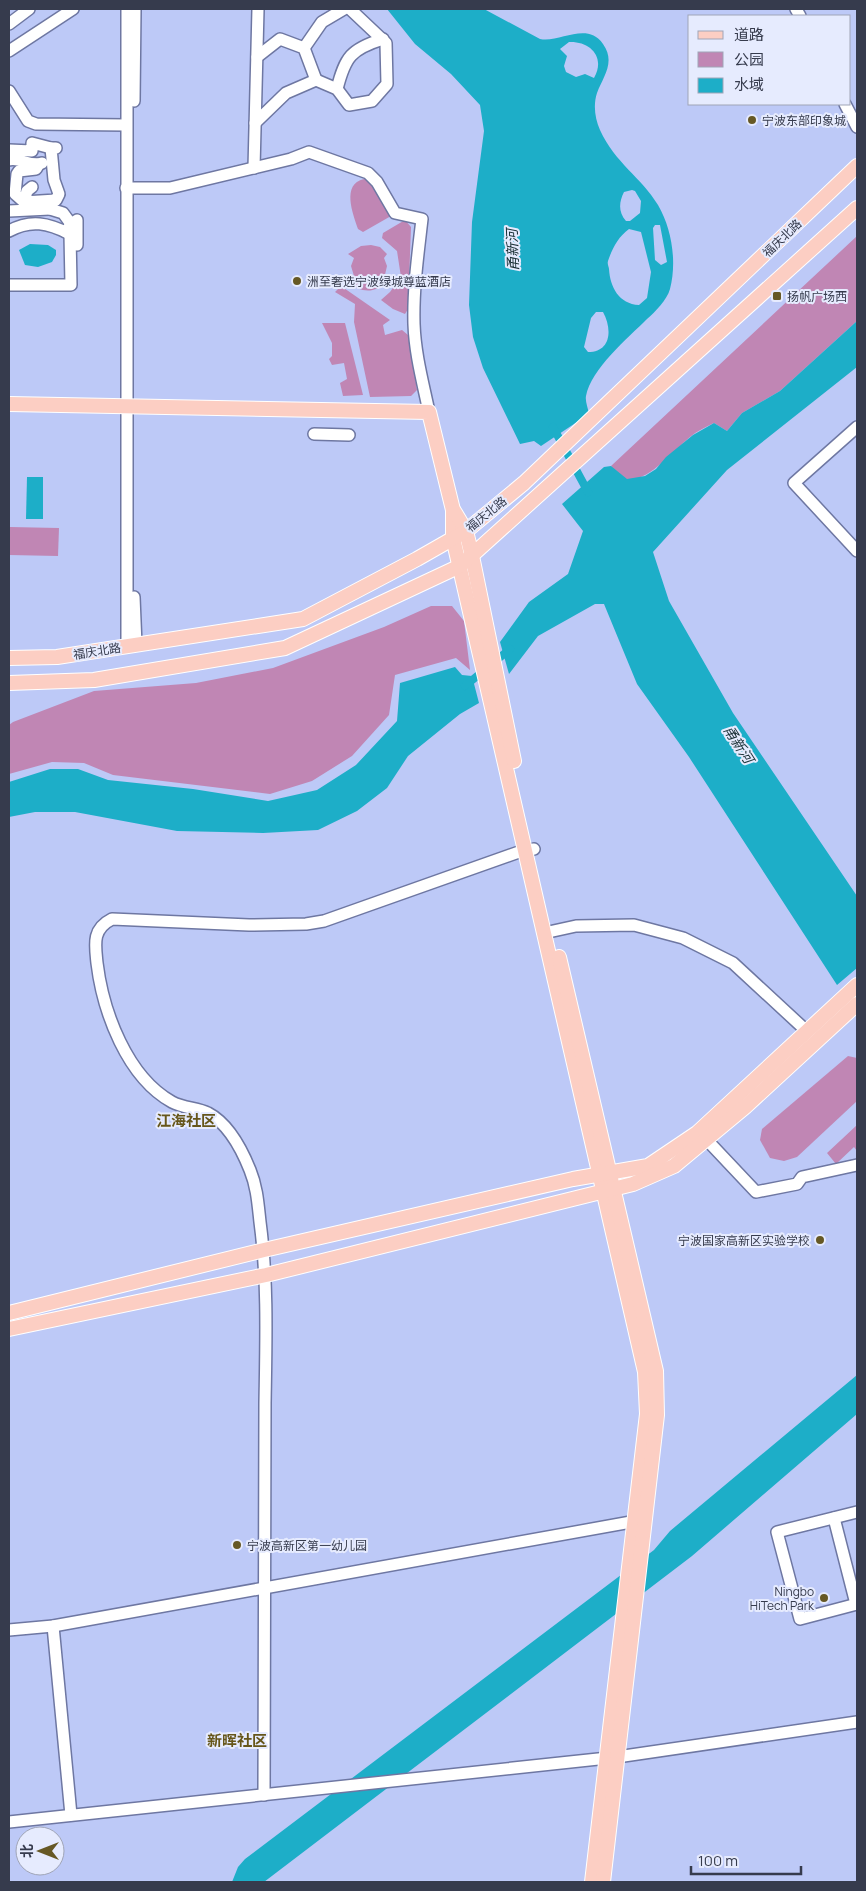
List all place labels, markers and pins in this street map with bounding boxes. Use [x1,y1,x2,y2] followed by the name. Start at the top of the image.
[762,112,846,129] place label: 宁波东部印象城
[746,114,758,126] marker: 宁波东部印象城
[307,273,451,290] place label: 洲至奢选宁波绿城尊蓝酒店
[291,275,303,287] marker: 洲至奢选宁波绿城尊蓝酒店
[787,288,847,305] place label: 扬帆广场西
[771,290,783,302] marker: 扬帆广场西
[678,1232,810,1249] place label: 宁波国家高新区实验学校
[814,1234,826,1246] marker: 宁波国家高新区实验学校
[247,1537,367,1554] place label: 宁波高新区第一幼儿园
[231,1539,243,1551] marker: 宁波高新区第一幼儿园
[750,1583,815,1614] place label: Ningbo HiTech Park
[818,1592,830,1604] marker: Ningbo HiTech Park

